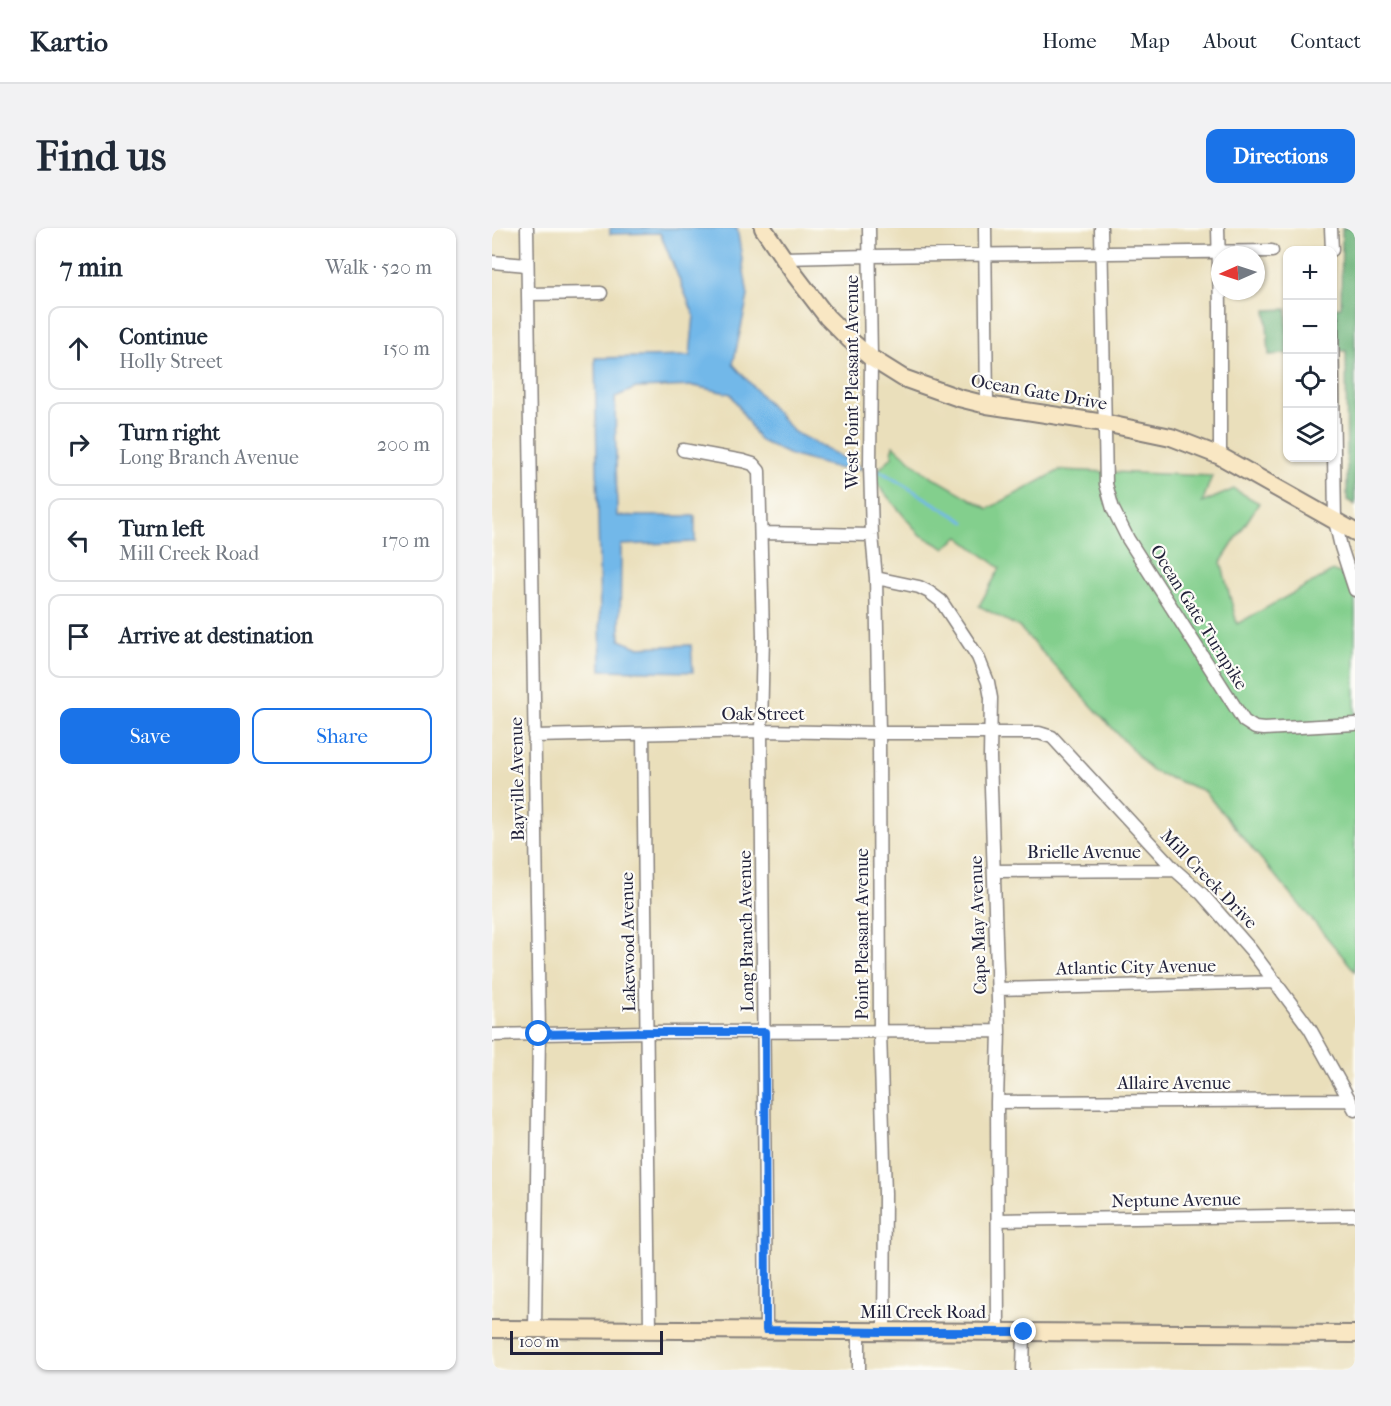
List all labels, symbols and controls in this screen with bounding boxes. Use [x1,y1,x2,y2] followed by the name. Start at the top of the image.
[30,25,108,58] text: Kartio
[1042,29,1097,53] text: Home
[1130,29,1170,53] text: Map
[1203,29,1257,53] text: About
[1290,29,1361,53] text: Contact
[1206,129,1355,183] button: Directions
[36,132,166,181] text: Find us
[1211,246,1265,300] north arrow
[1283,246,1337,462] map controls
[1283,246,1337,300] button: +
[60,252,123,283] text: 7 min
[325,256,432,279] text: Walk · 520 m
[842,275,863,490] street label: West Point Pleasant Avenue
[1283,300,1337,354] button: −
[119,324,208,350] text: Continue
[62,332,95,365] icon: ahead
[382,337,430,360] text: 150 m
[119,350,223,373] text: Holly Street
[1283,354,1337,408] button: locate
[969,370,1109,415] street label: Ocean Gate Drive
[1283,408,1337,462] button: layers
[119,420,220,446] text: Turn right
[62,428,95,461] icon: right
[377,433,430,456] text: 200 m
[119,446,299,469] text: Long Branch Avenue
[119,516,205,542] text: Turn left
[62,524,95,557] icon: left
[381,529,430,552] text: 170 m
[1145,541,1252,694] street label: Ocean Gate Turnpike
[119,542,259,565] text: Mill Creek Road
[62,620,95,653] icon: arrive
[119,623,313,649] text: Arrive at destination
[721,704,805,725] street label: Oak Street
[60,708,240,764] button: Save
[252,708,432,764] button: Share
[506,717,529,841] street label: Bayville Avenue
[1156,825,1261,933] street label: Mill Creek Drive
[1027,842,1141,863] street label: Brielle Avenue
[852,848,873,1020] street label: Point Pleasant Avenue
[735,850,758,1012] street label: Long Branch Avenue
[966,855,991,995] street label: Cape May Avenue
[617,872,640,1012] street label: Lakewood Avenue
[1055,956,1216,979] street label: Atlantic City Avenue
[525,1020,551,1046] route start
[1116,1073,1231,1094] street label: Allaire Avenue
[1111,1189,1241,1212] street label: Neptune Avenue
[860,1302,986,1323] street label: Mill Creek Road
[1010,1318,1036,1344] route end
[510,1328,663,1356] scale bar
[519,1332,559,1351] text: 100 m

